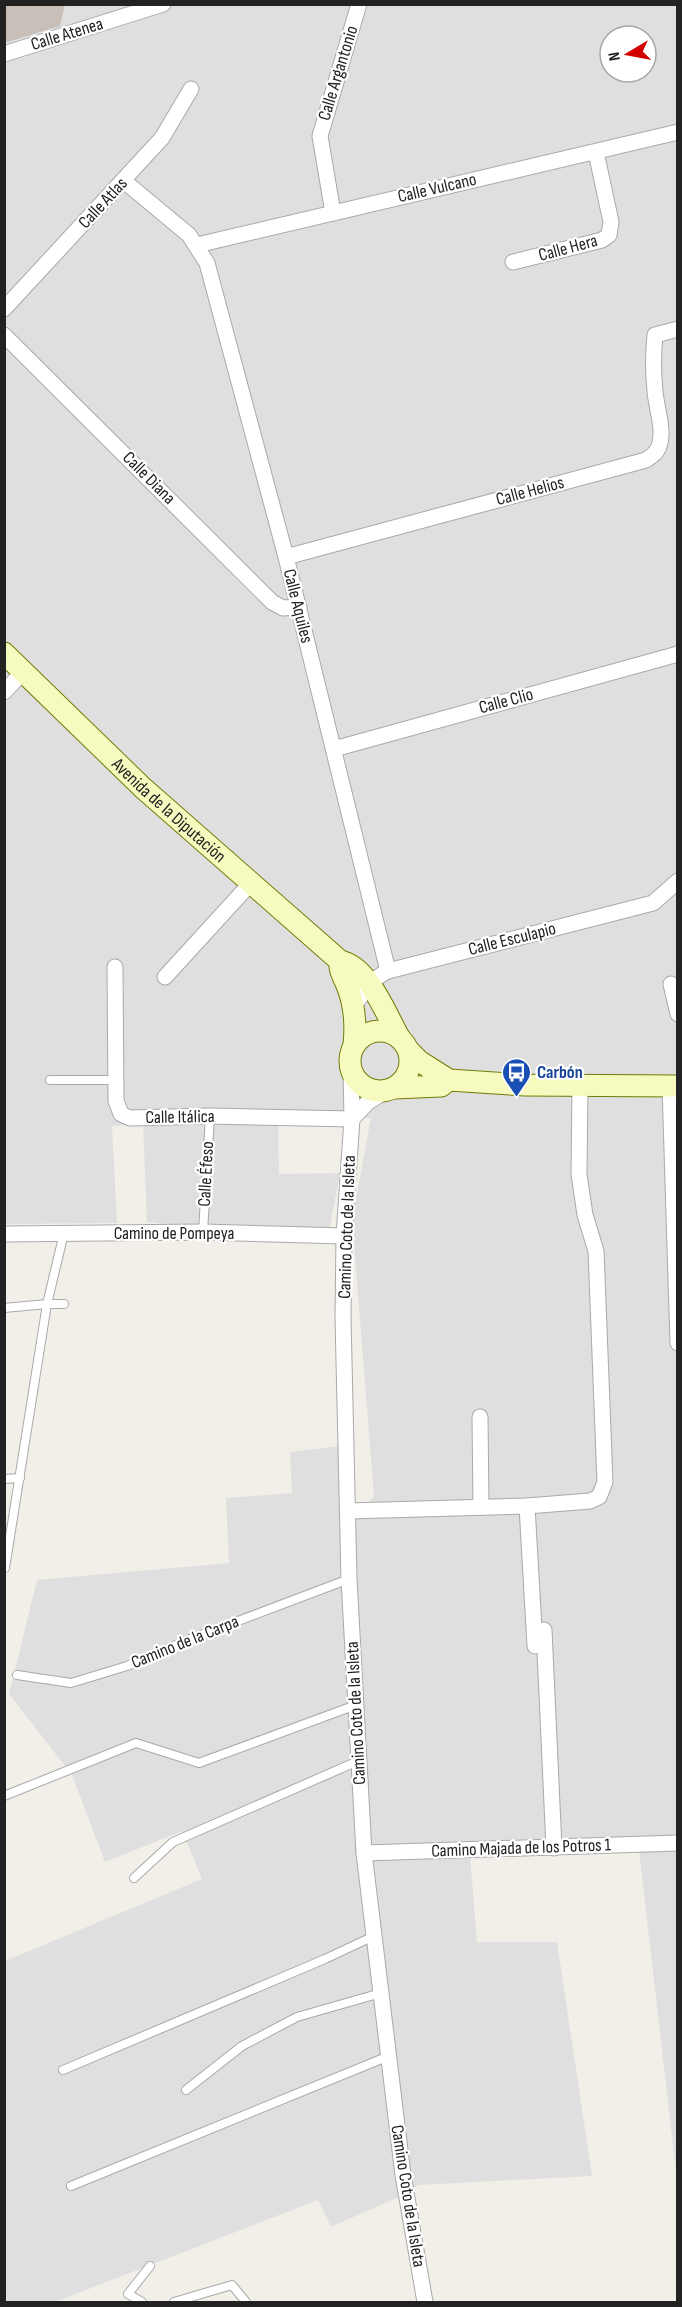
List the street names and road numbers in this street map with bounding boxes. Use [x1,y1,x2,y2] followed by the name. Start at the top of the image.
[28,13,106,55] street label: Calle Atenea
[314,23,362,123] street label: Calle Argantonio
[396,169,478,207] street label: Calle Vulcano
[74,173,132,233] street label: Calle Atlas
[536,230,600,266] street label: Calle Hera
[118,447,180,509] street label: Calle Diana
[494,472,566,510] street label: Calle Helios
[279,567,317,645] street label: Calle Aquiles
[477,684,535,718] street label: Calle Clio
[107,753,231,867] street label: Avenida de la Diputación
[466,918,558,960] street label: Calle Esculapio
[145,1106,215,1128] street label: Calle Itálica
[194,1141,218,1207] street label: Calle Éfeso
[334,1155,360,1299] street label: Camino Coto de la Isleta
[114,1223,234,1244] street label: Camino de Pompeya
[128,1611,242,1673] street label: Camino de la Carpa
[342,1641,370,1785] street label: Camino Coto de la Isleta
[431,1834,612,1862] street label: Camino Majada de los Potros 1
[386,2123,430,2269] street label: Camino Coto de la Isleta

